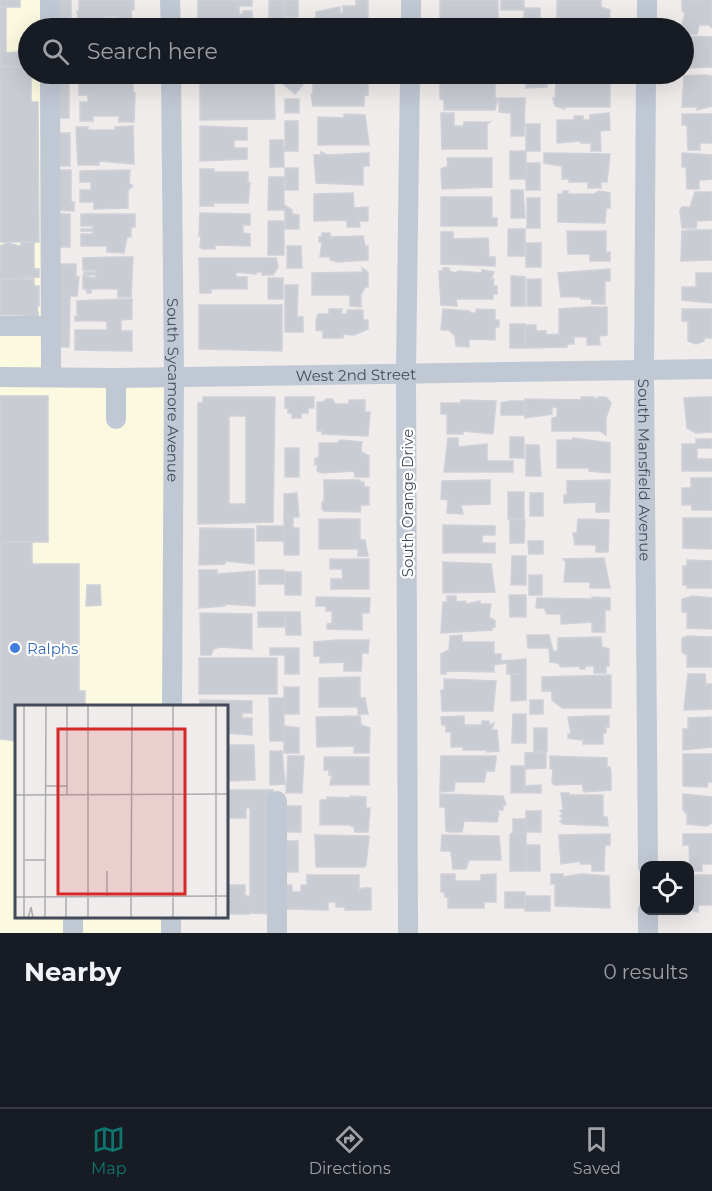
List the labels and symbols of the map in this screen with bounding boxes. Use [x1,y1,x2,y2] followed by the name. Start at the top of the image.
[164,298,184,482] street label: South Sycamore Avenue
[296,364,416,385] street label: West 2nd Street
[635,379,655,561] street label: South Mansfield Avenue
[398,429,417,577] street label: South Orange Drive
[27,639,78,658] place label: Ralphs
[8,641,22,655] marker: Ralphs
[15,705,228,918] inset map

